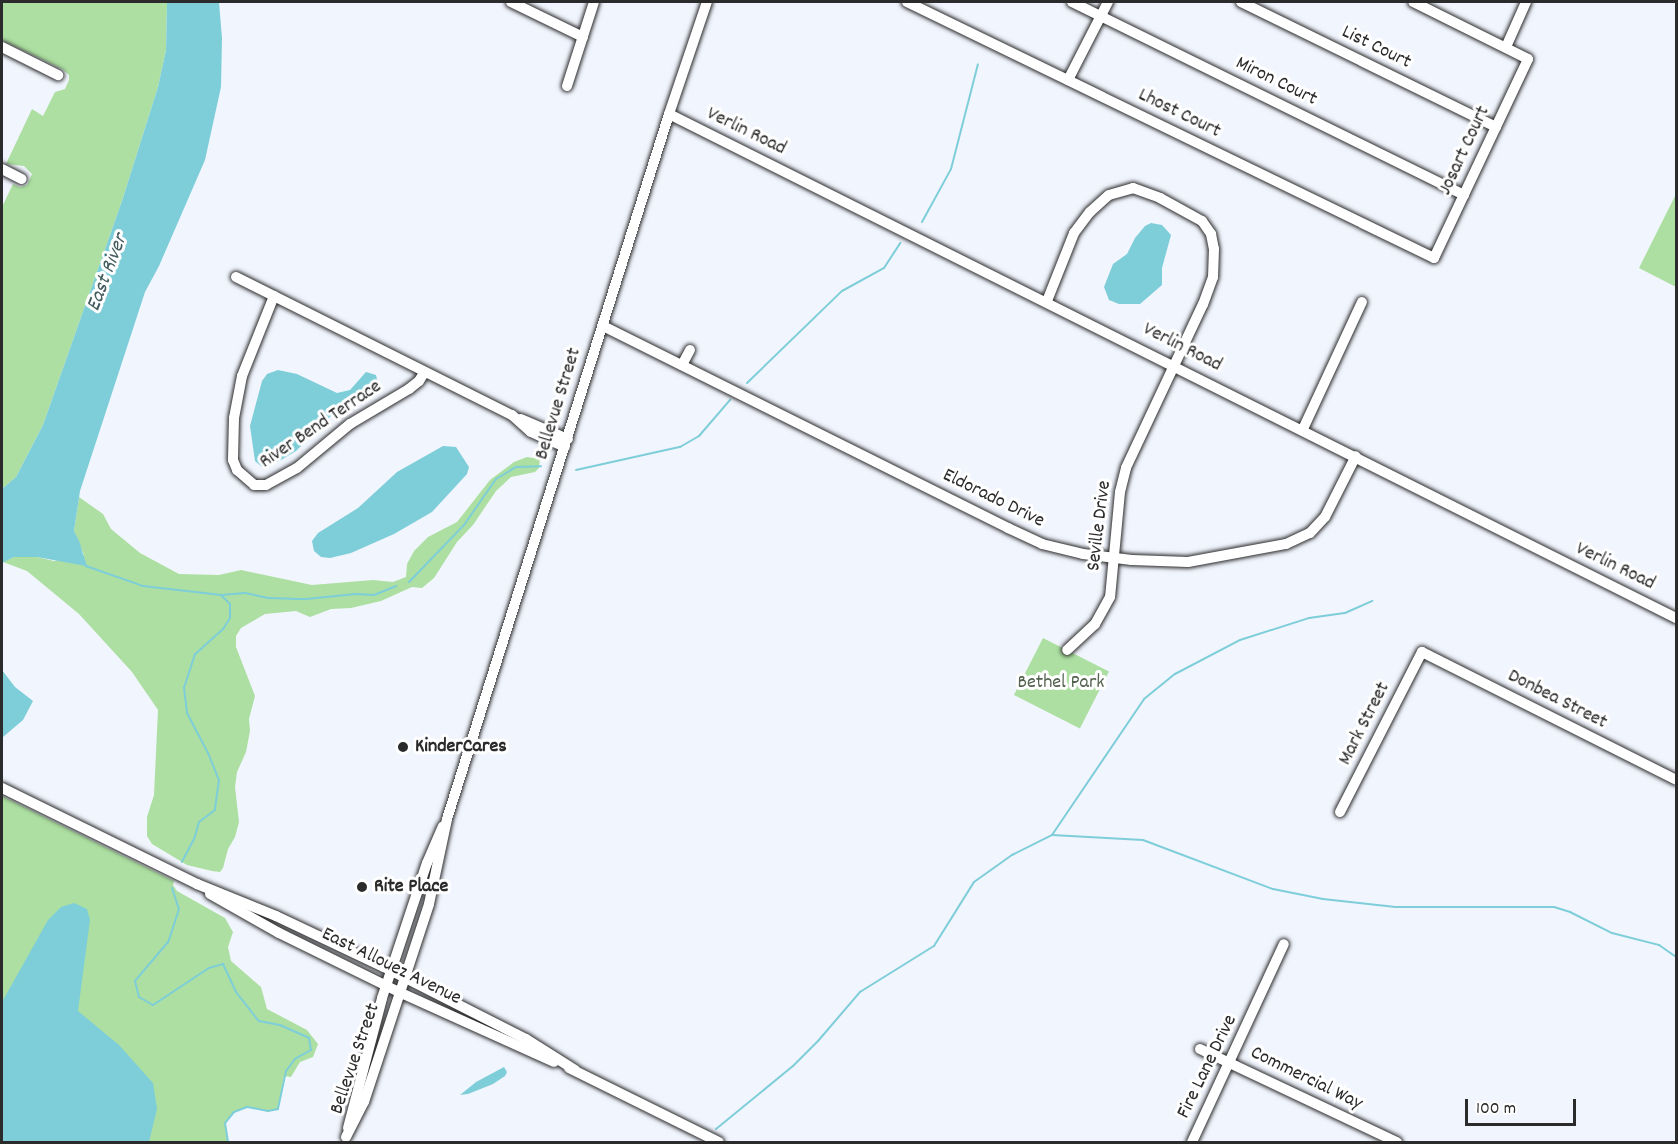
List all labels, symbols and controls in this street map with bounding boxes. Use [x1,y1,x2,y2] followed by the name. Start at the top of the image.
[1337,21,1415,75] street label: List Court
[1231,52,1321,112] street label: Miron Court
[1134,84,1224,144] street label: Lhost Court
[702,102,790,162] street label: Verlin Road
[1434,103,1496,199] street label: Josart Court
[82,231,134,315] water label: East River
[1138,318,1226,378] street label: Verlin Road
[531,345,587,463] street label: Bellevue Street
[255,375,387,475] street label: River Bend Terrace
[938,464,1048,534] street label: Eldorado Drive
[1083,479,1117,573] street label: Seville Drive
[1571,537,1659,597] street label: Verlin Road
[1503,665,1611,735] street label: Donbea Street
[1017,671,1105,695] park label: Bethel Park
[1334,679,1396,769] street label: Mark Street
[415,735,507,759] place label: KinderCares
[396,740,410,754] marker: KinderCares
[374,875,448,899] place label: Rite Place
[355,880,369,894] marker: Rite Place
[317,923,465,1011] street label: East Allouez Avenue
[326,1000,386,1118] street label: Bellevue Street
[1173,1011,1243,1123] street label: Fire Lane Drive
[1246,1042,1366,1116] street label: Commercial Way
[1468,1087,1579,1125] scale bar
[1476,1097,1516,1122] text: 100 m

